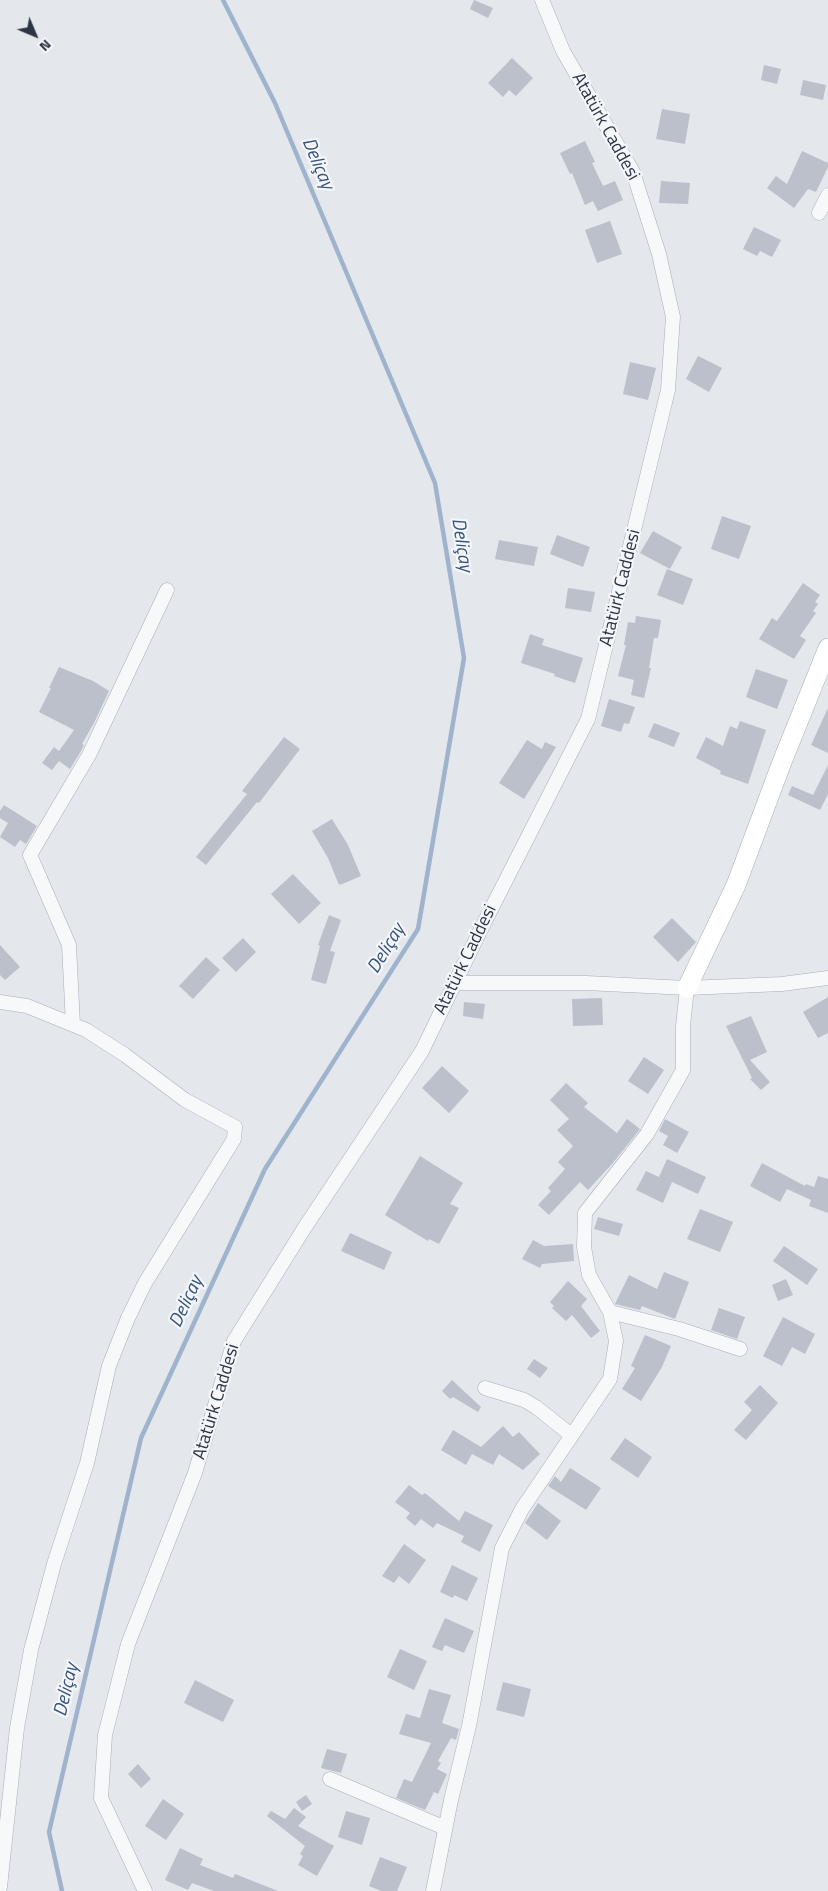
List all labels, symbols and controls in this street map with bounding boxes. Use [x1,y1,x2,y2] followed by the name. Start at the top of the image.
[10,10,60,60] north arrow
[35,35,57,57] text: N
[567,69,643,185] street label: Atatürk Caddesi
[296,135,338,193] water label: Deliçay
[446,517,476,573] water label: Deliçay
[596,527,646,649] street label: Atatürk Caddesi
[430,901,502,1019] street label: Atatürk Caddesi
[363,920,411,978] water label: Deliçay
[165,1273,209,1331] water label: Deliçay
[189,1342,245,1462] street label: Atatürk Caddesi
[50,1661,84,1719] water label: Deliçay

